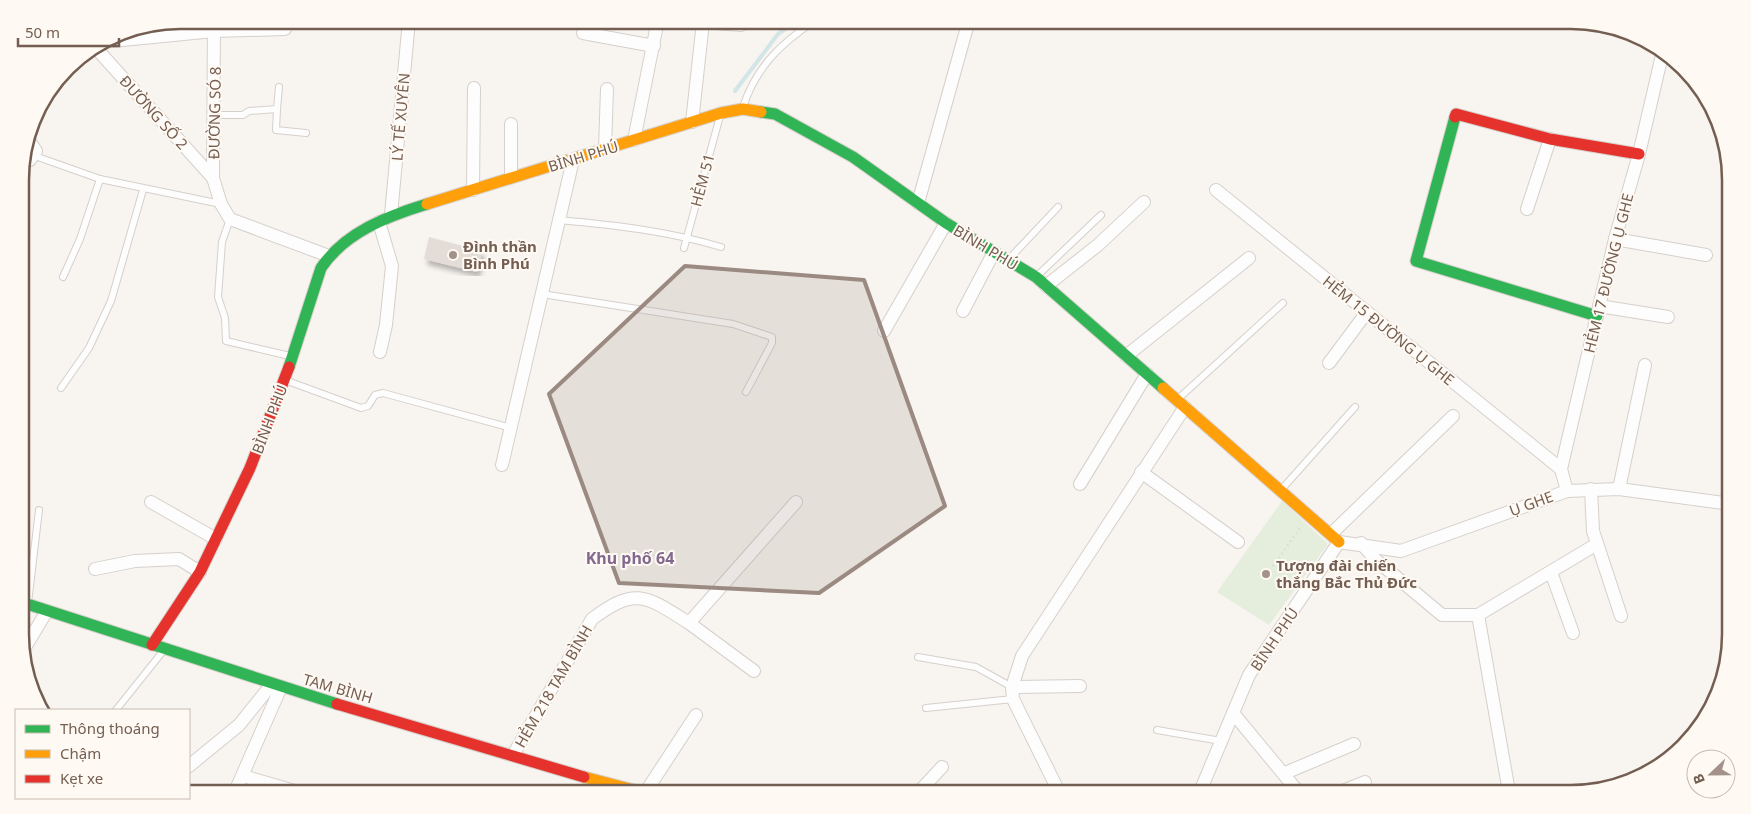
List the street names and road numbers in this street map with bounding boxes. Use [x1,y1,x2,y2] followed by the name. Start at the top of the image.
[203,66,225,160] street label: ĐƯỜNG SÓ 8
[115,71,193,153] street label: ĐƯỜNG SỐ 2
[386,72,414,162] street label: LÝ TẾ XUYÊN
[545,136,621,176] street label: BÌNH PHÚ
[685,151,719,209] street label: HẺM 51
[1578,191,1638,355] street label: HẺM 17 ĐƯỜNG Ụ GHE
[950,220,1022,274] street label: BÌNH PHÚ
[1319,271,1459,389] street label: HẺM 15 ĐƯỜNG Ụ GHE
[247,382,291,456] street label: BÌNH PHÚ
[1506,486,1556,520] street label: Ụ GHE
[1245,603,1303,675] street label: BÌNH PHÚ
[510,621,596,751] street label: HẺM 218 TAM BÌNH
[301,669,375,707] street label: TAM BÌNH

